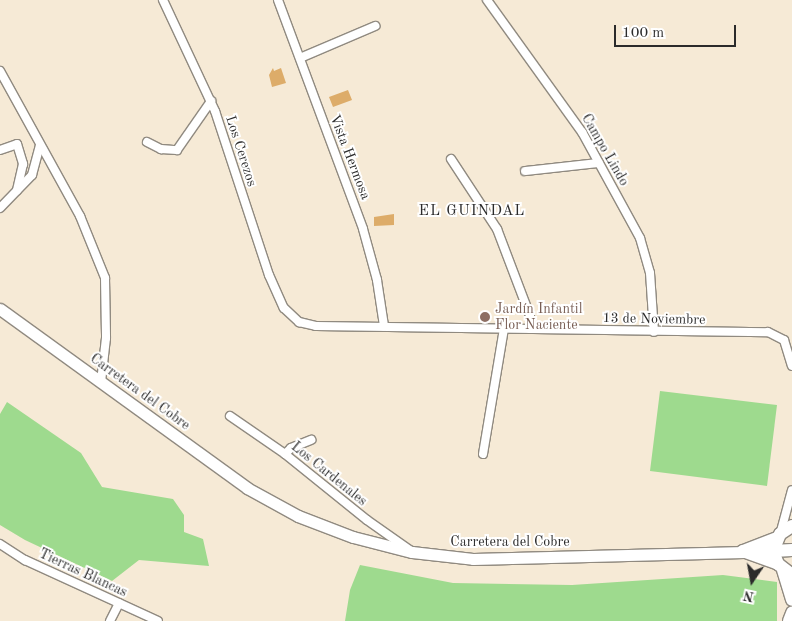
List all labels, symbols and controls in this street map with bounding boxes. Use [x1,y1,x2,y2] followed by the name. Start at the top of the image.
[617,15,740,47] scale bar
[622,26,664,41] text: 100 m
[578,111,632,189] street label: Campo Lindo
[326,112,374,202] street label: Vista Hermosa
[222,113,260,189] street label: Los Cerezos
[417,203,527,221] district label: EL GUINDAL
[495,301,582,334] place label: Jardín Infantil Flor Naciente
[602,310,706,328] street label: 13 de Noviembre
[479,311,491,323] marker: Jardín Infantil Flor Naciente
[87,350,193,434] street label: Carretera del Cobre
[288,438,370,510] street label: Los Cardenales
[450,534,570,550] street label: Carretera del Cobre
[36,545,130,601] street label: Tierras Blancas
[727,556,777,606] north arrow
[742,588,756,604] text: N

